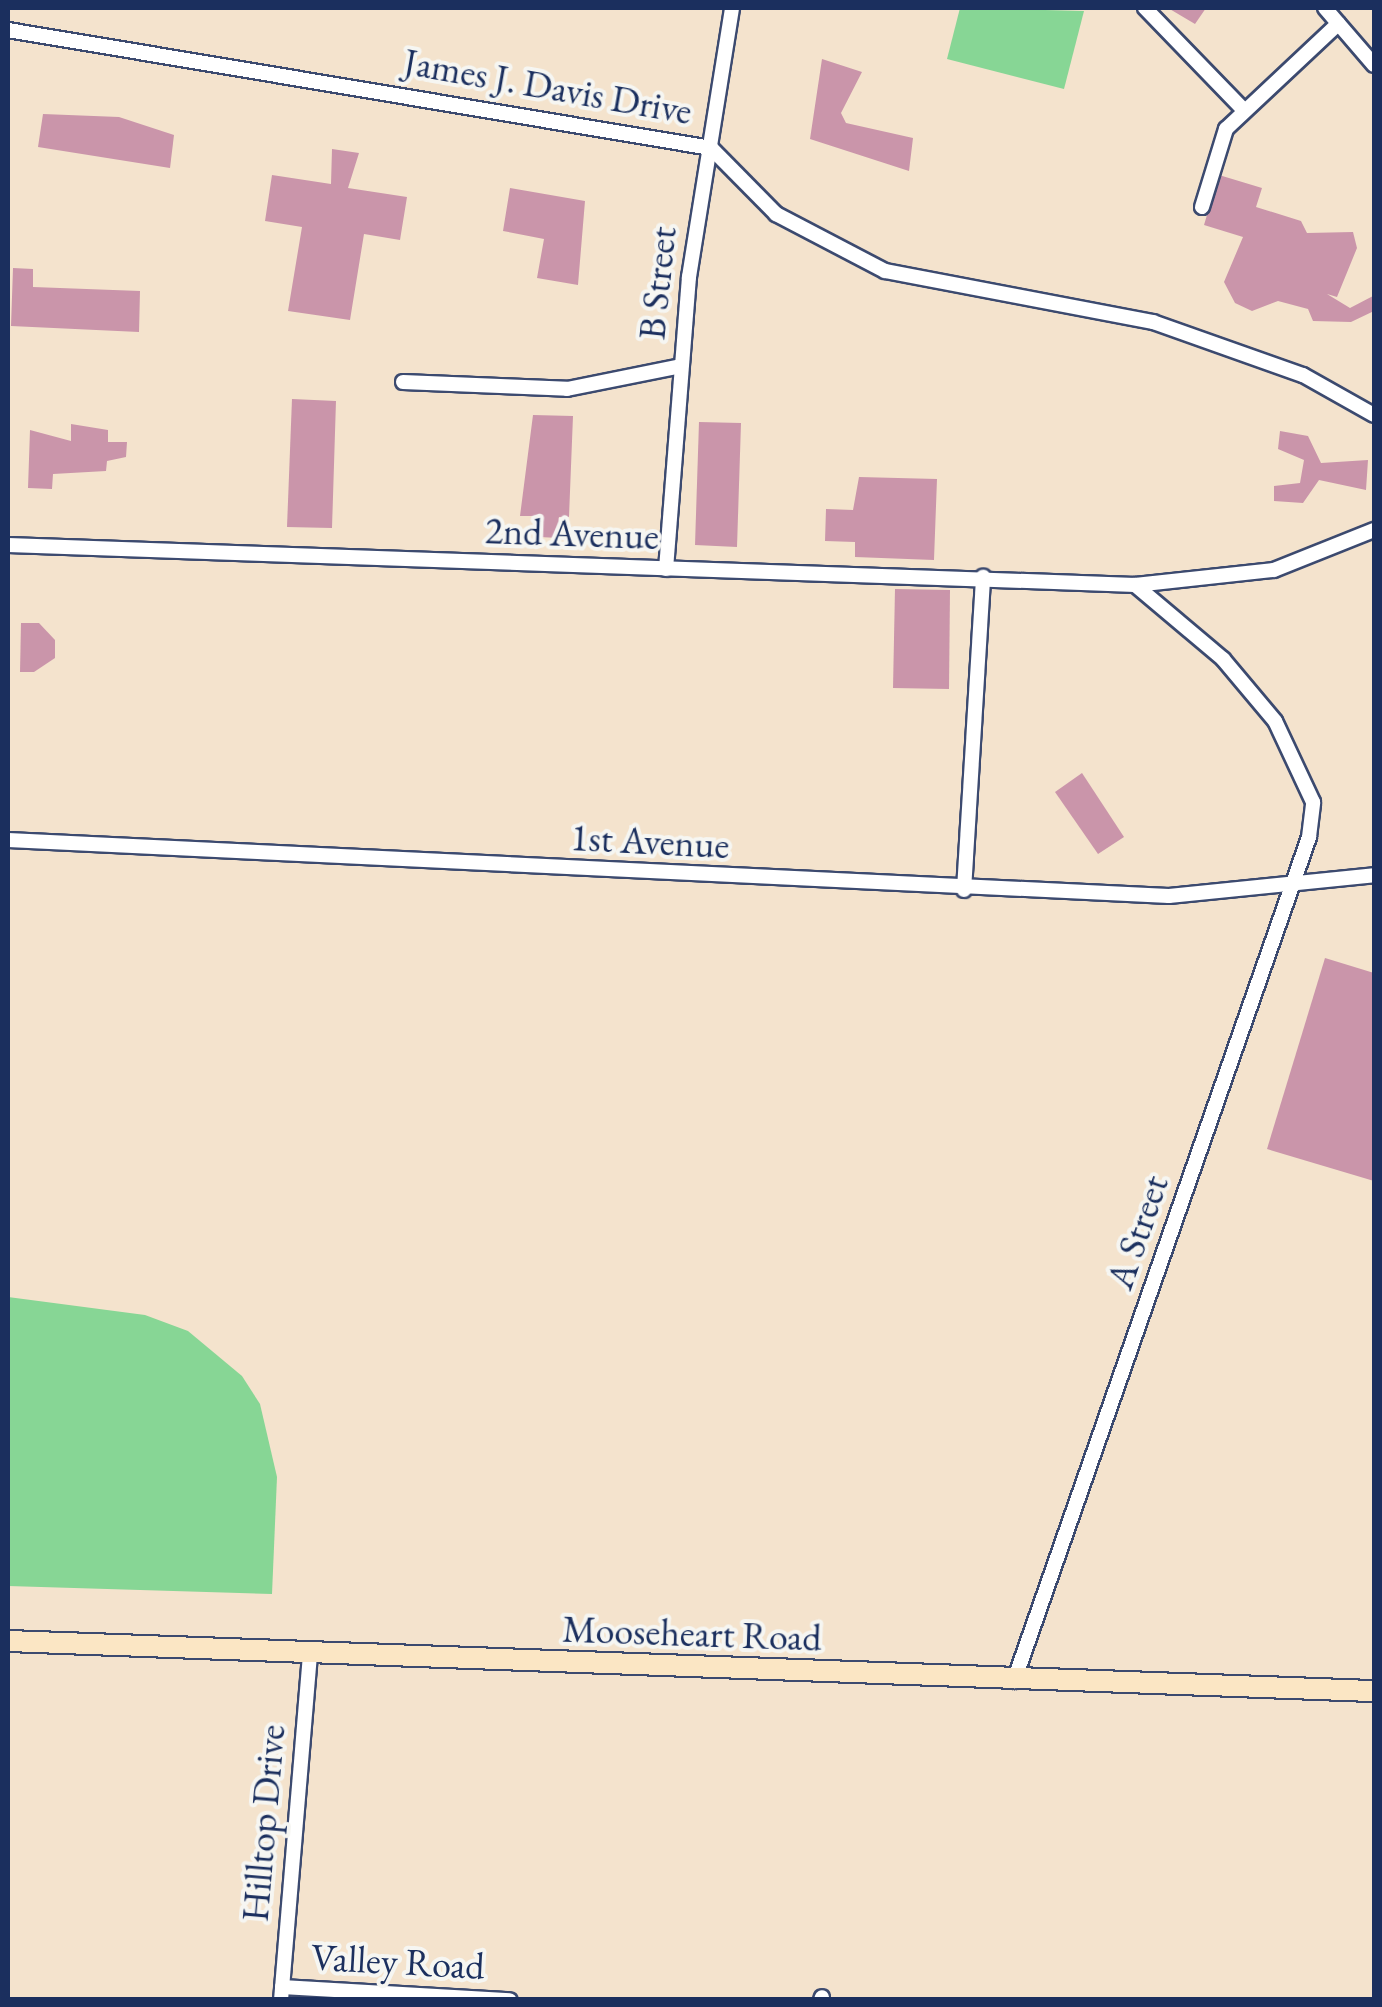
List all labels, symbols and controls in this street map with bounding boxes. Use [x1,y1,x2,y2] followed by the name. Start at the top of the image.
[400,38,696,134] street label: James J. Davis Drive
[628,224,686,342] street label: B Street
[484,507,660,559] street label: 2nd Avenue
[569,814,731,868] street label: 1st Avenue
[1096,1169,1178,1295] street label: A Street
[562,1606,822,1660] street label: Mooseheart Road
[232,1723,294,1923] street label: Hilltop Drive
[310,1934,486,1988] street label: Valley Road

